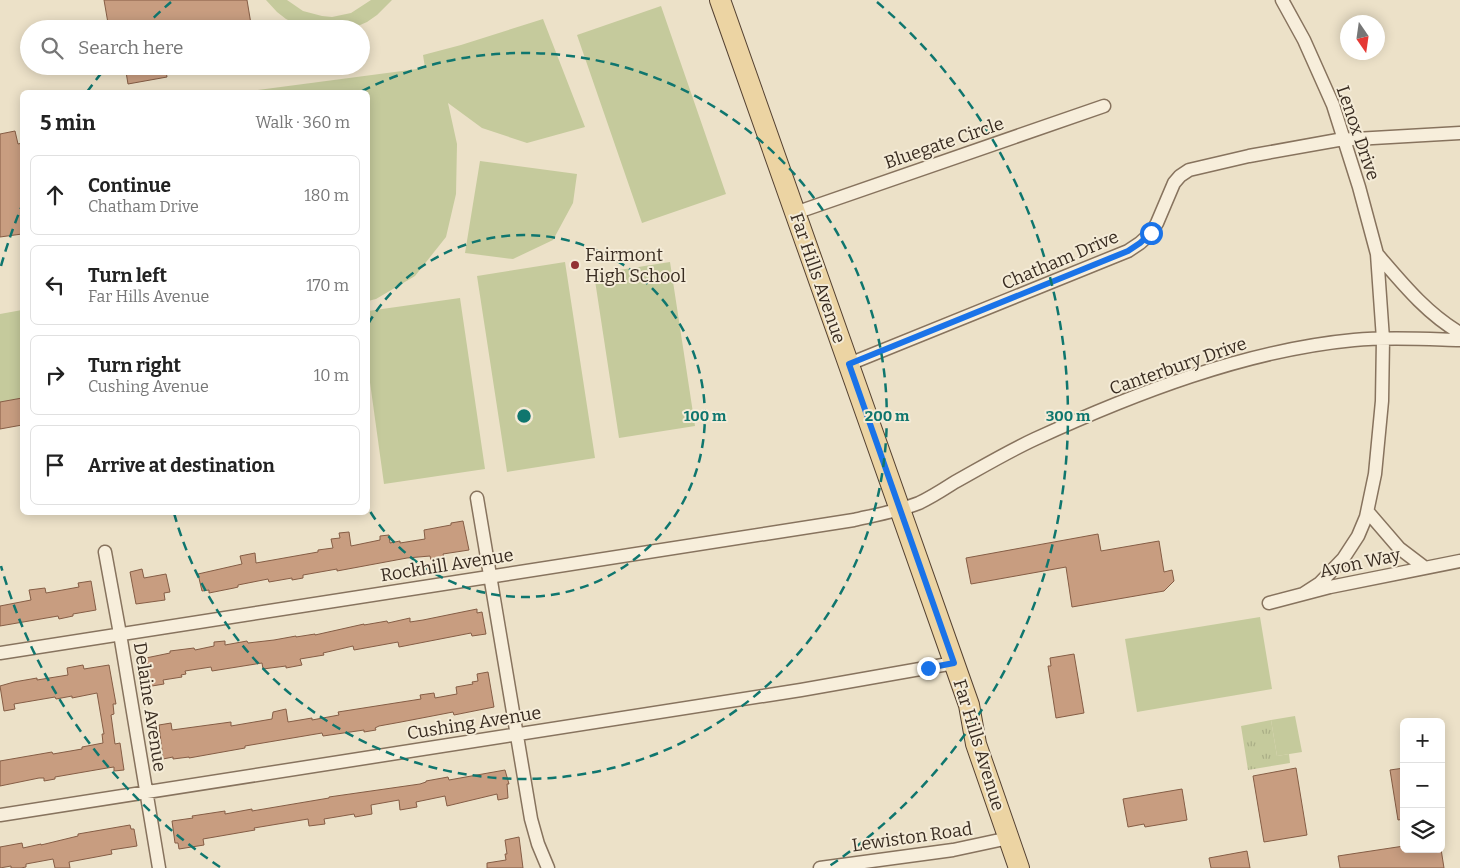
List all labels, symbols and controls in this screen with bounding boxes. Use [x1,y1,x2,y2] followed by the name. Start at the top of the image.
[1340,15,1385,60] north arrow
[20,20,370,75] search box
[38,34,66,62] icon: search
[78,36,183,59] text: Search here
[1332,83,1384,183] street label: Lenox Drive
[40,110,96,136] text: 5 min
[881,112,1007,174] street label: Bluegate Circle
[256,113,350,132] text: Walk · 360 m
[88,174,171,197] text: Continue
[41,181,69,209] icon: ahead
[304,186,349,205] text: 180 m
[88,197,199,216] text: Chatham Drive
[785,210,851,346] street label: Far Hills Avenue
[1140,222,1163,245] route start
[998,226,1122,294] street label: Chatham Drive
[585,244,686,287] place label: Fairmont High School
[569,259,581,271] marker: Fairmont High School
[88,264,167,287] text: Turn left
[41,271,69,299] icon: left
[306,276,349,295] text: 170 m
[88,287,209,306] text: Far Hills Avenue
[1107,332,1249,400] street label: Canterbury Drive
[88,354,181,377] text: Turn right
[41,361,69,389] icon: right
[314,366,349,385] text: 10 m
[88,377,209,396] text: Cushing Avenue
[515,407,533,425] centre of rings
[684,407,727,425] text: 100 m
[865,407,910,425] text: 200 m
[1046,407,1091,425] text: 300 m
[41,451,69,479] icon: arrive
[88,454,275,477] text: Arrive at destination
[379,544,515,586] street label: Rockhill Avenue
[1318,544,1403,582] street label: Avon Way
[129,641,171,773] street label: Delaine Avenue
[917,657,940,680] route end
[949,677,1009,813] street label: Far Hills Avenue
[405,702,543,744] street label: Cushing Avenue
[1400,718,1445,853] map controls
[1400,718,1445,763] button: +
[1400,763,1445,808] button: −
[1400,808,1445,853] button: layers
[850,818,974,856] street label: Lewiston Road

